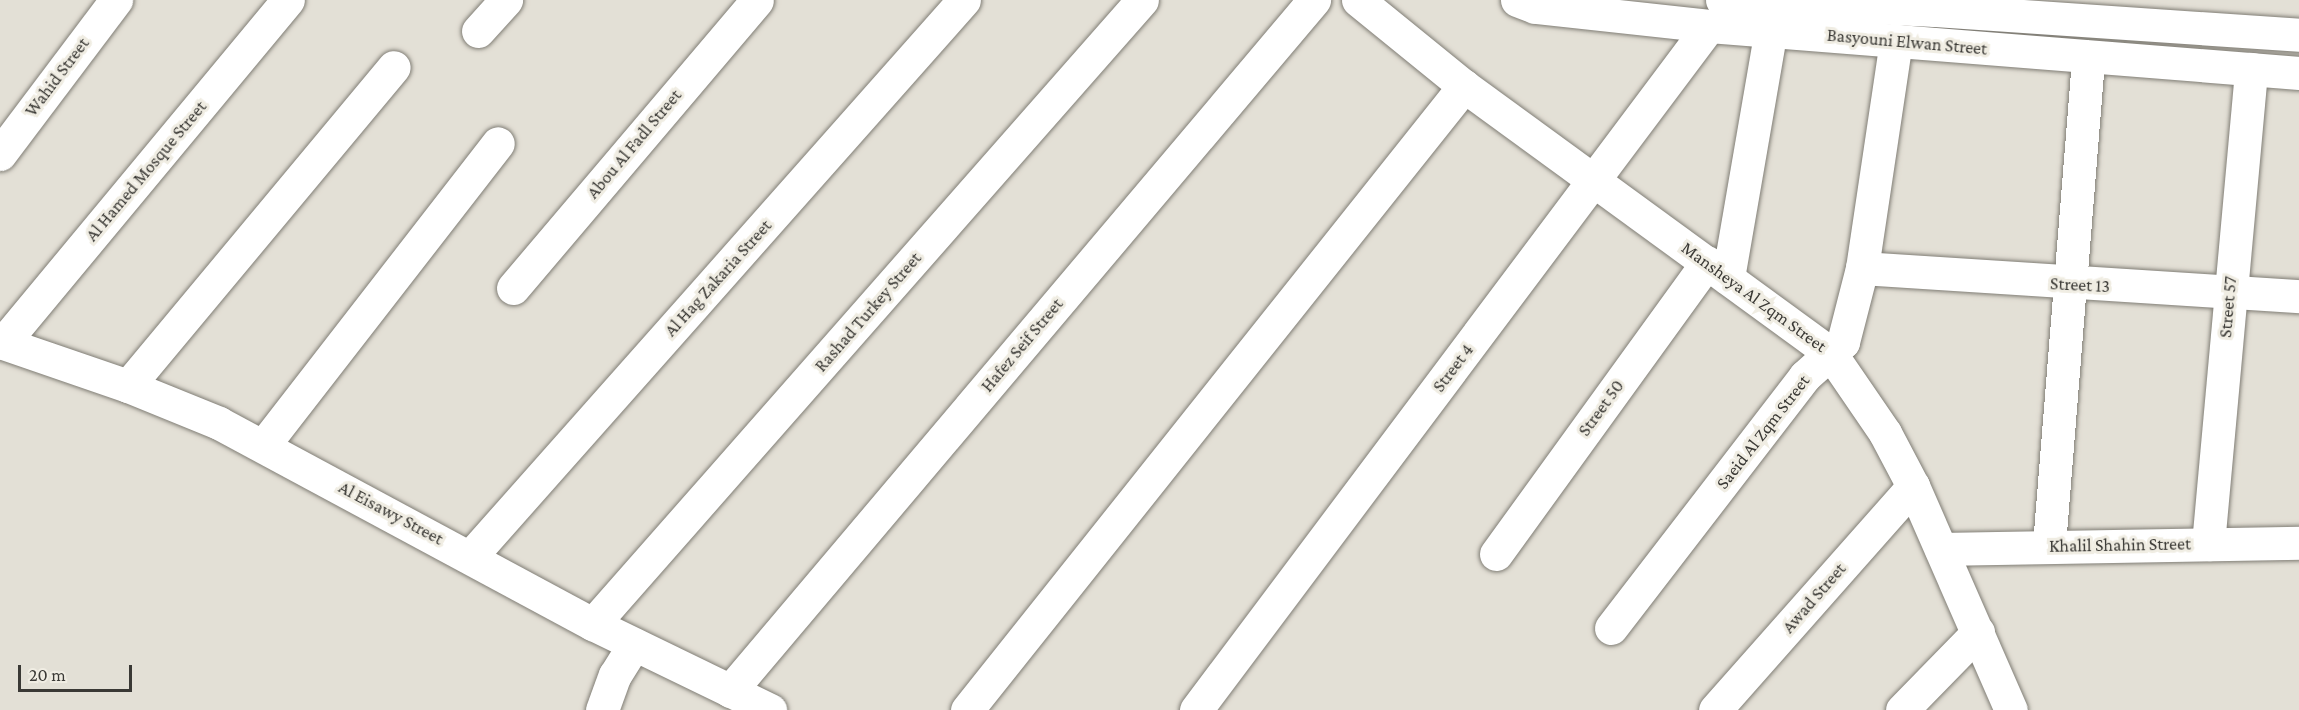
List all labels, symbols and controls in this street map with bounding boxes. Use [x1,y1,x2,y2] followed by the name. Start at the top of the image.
[1826,24,1988,60] street label: Basyouni Elwan Street
[20,33,94,121] street label: Wahid Street
[582,85,686,203] street label: Abou Al Fadl Street
[81,96,211,246] street label: Al Hamed Mosque Street
[660,215,776,341] street label: Al Hag Zakaria Street
[1677,237,1831,357] street label: Mansheya Al Zqm Street
[810,248,926,376] street label: Rashad Turkey Street
[2049,273,2111,297] street label: Street 13
[2215,275,2241,339] street label: Street 57
[976,294,1068,396] street label: Hafez Seif Street
[1428,340,1478,396] street label: Street 4
[1712,371,1814,493] street label: Saeid Al Zqm Street
[1573,376,1629,440] street label: Street 50
[335,476,447,550] street label: Al Eisawy Street
[2049,533,2191,557] street label: Khalil Shahin Street
[1778,558,1850,638] street label: Awad Street
[21,653,135,691] scale bar
[29,665,66,685] text: 20 m

